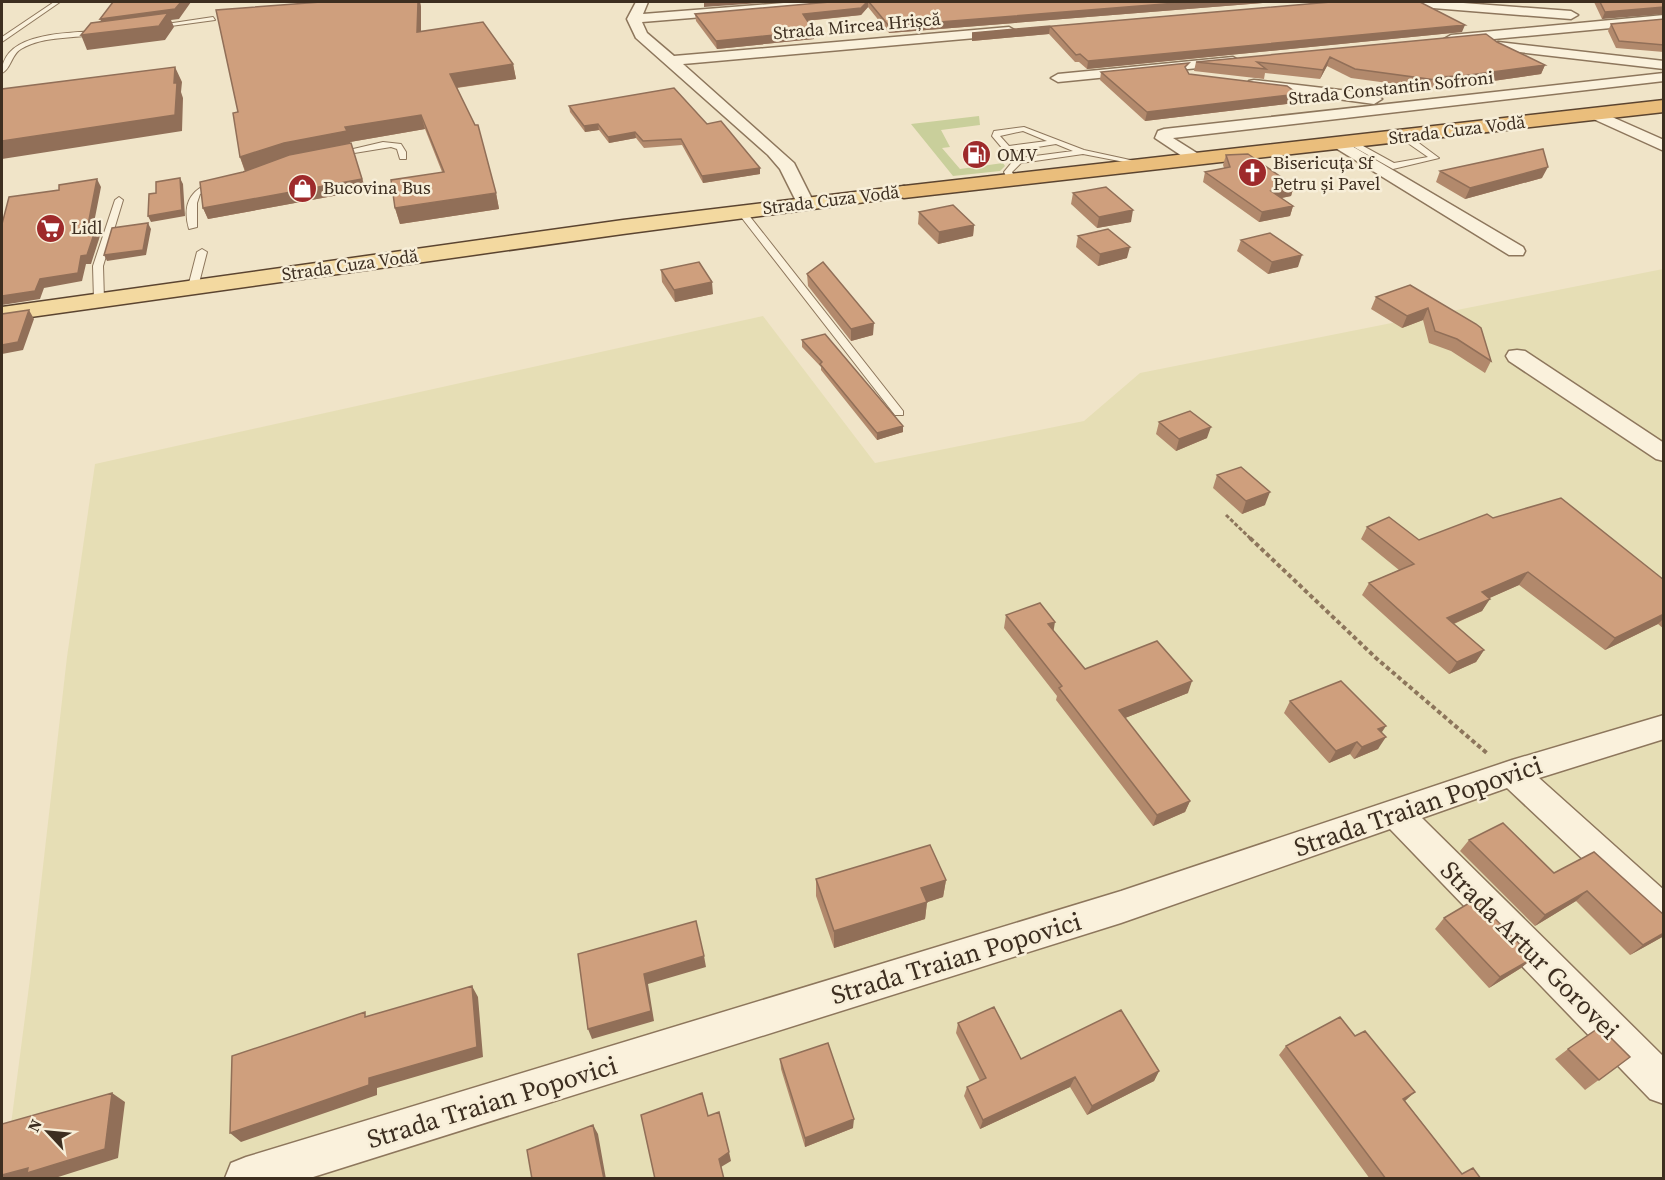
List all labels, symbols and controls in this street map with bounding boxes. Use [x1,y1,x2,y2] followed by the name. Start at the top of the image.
[772,6,943,45] street label: Strada Mircea Hrișcă
[1287,64,1495,111] street label: Strada Constantin Sofroni
[1387,109,1528,150] street label: Strada Cuza Vodă
[960,139,992,171] fuel station icon: OMV
[997,142,1038,167] place label: OMV
[1273,150,1380,196] place label: Bisericuța Sf Petru și Pavel
[1236,157,1268,189] church icon: Bisericuța Sf Petru și Pavel
[286,172,318,204] shop icon: Bucovina Bus
[323,175,431,200] place label: Bucovina Bus
[761,179,902,220] street label: Strada Cuza Vodă
[34,212,66,244] supermarket icon: Lidl
[71,215,103,240] place label: Lidl
[280,242,421,286] street label: Strada Cuza Vodă
[1289,747,1547,865] street label: Strada Traian Popovici
[1433,853,1627,1047] street label: Strada Artur Gorovei
[827,903,1085,1013] street label: Strada Traian Popovici
[363,1047,621,1157] street label: Strada Traian Popovici
[18,1102,78,1162] north arrow
[22,1115,47,1135] text: N

